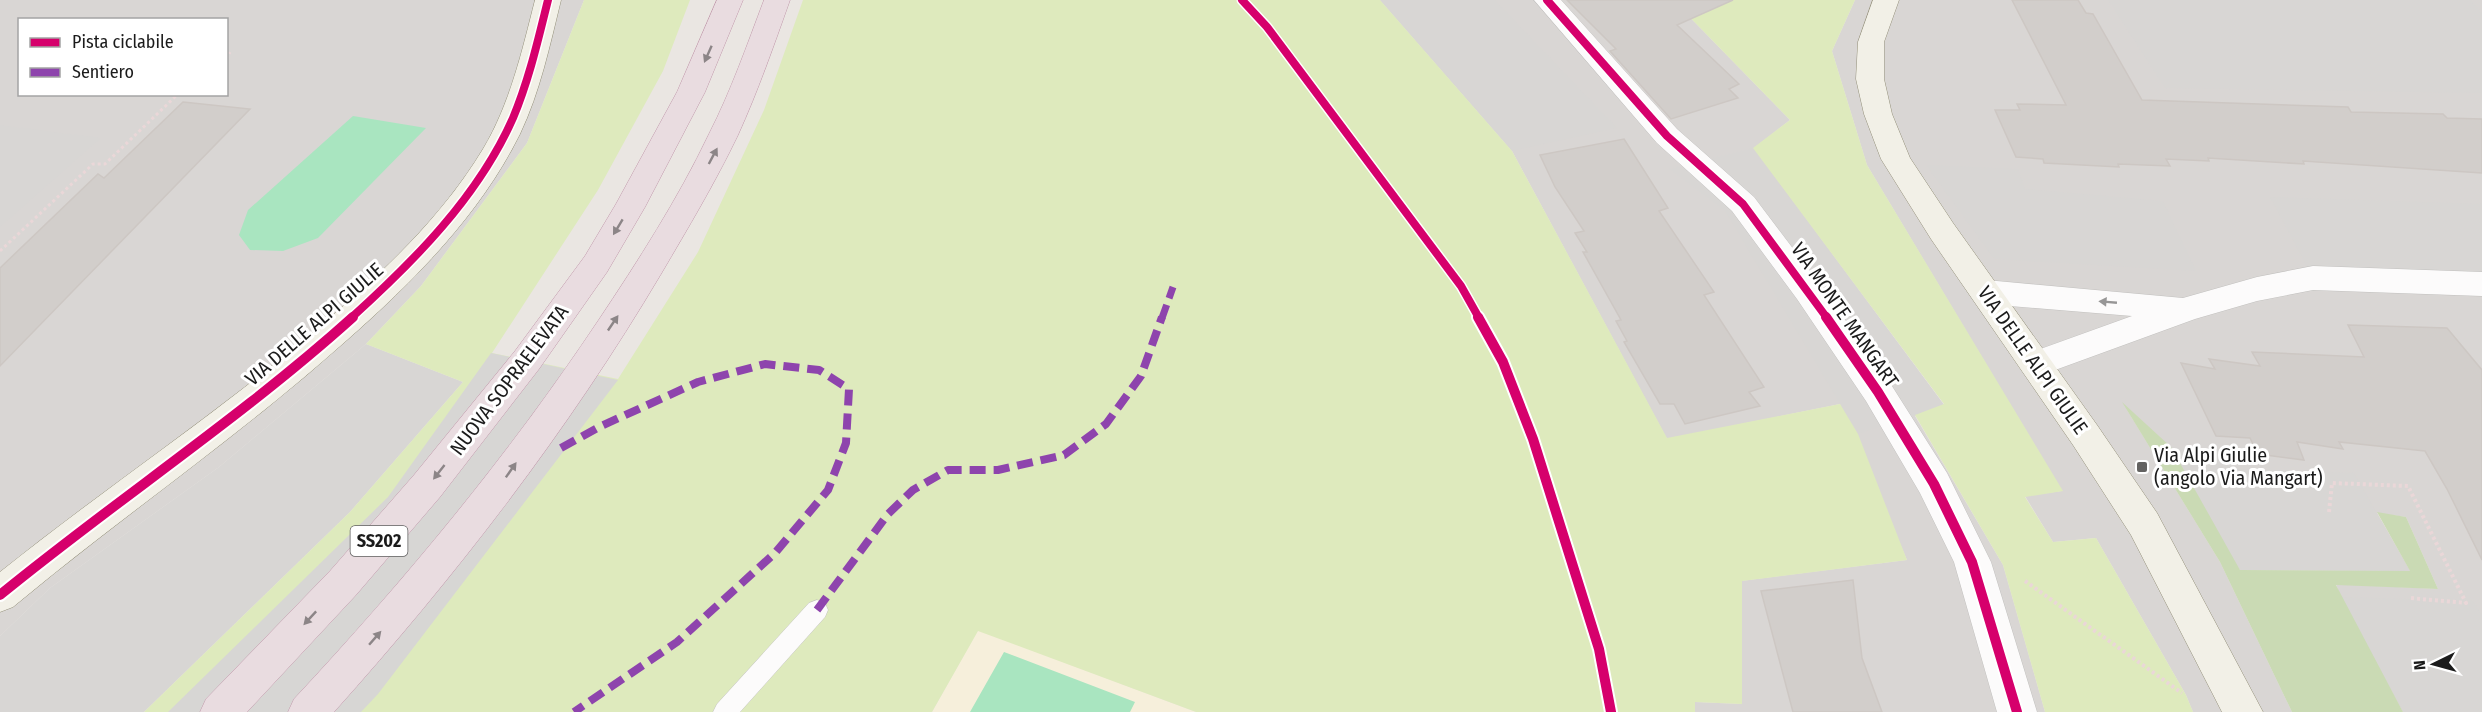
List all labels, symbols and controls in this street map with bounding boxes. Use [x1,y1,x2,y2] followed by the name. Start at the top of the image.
[18,18,228,96] legend
[72,31,174,53] text: Pista ciclabile
[702,45,712,63] one-way arrow
[72,61,134,83] text: Sentiero
[708,147,718,164] one-way arrow
[613,219,624,235] one-way arrow
[1786,238,1904,393] street label: VIA MONTE MANGART
[240,257,388,391] street label: VIA DELLE ALPI GIULIE
[1973,281,2093,439] street label: VIA DELLE ALPI GIULIE
[2098,298,2117,307] one-way arrow
[445,300,574,460] street label: NUOVA SOPRAELEVATA
[607,316,619,332] one-way arrow
[2154,443,2323,490] place label: Via Alpi Giulie (angolo Via Mangart)
[2135,460,2149,474] marker: Via Alpi Giulie (angolo Via Mangart)
[505,463,517,479] one-way arrow
[433,464,445,479] one-way arrow
[350,526,407,556] road number: SS202
[303,611,317,626] one-way arrow
[368,630,382,645] one-way arrow
[2404,634,2464,694] north arrow
[2410,660,2429,671] text: N

